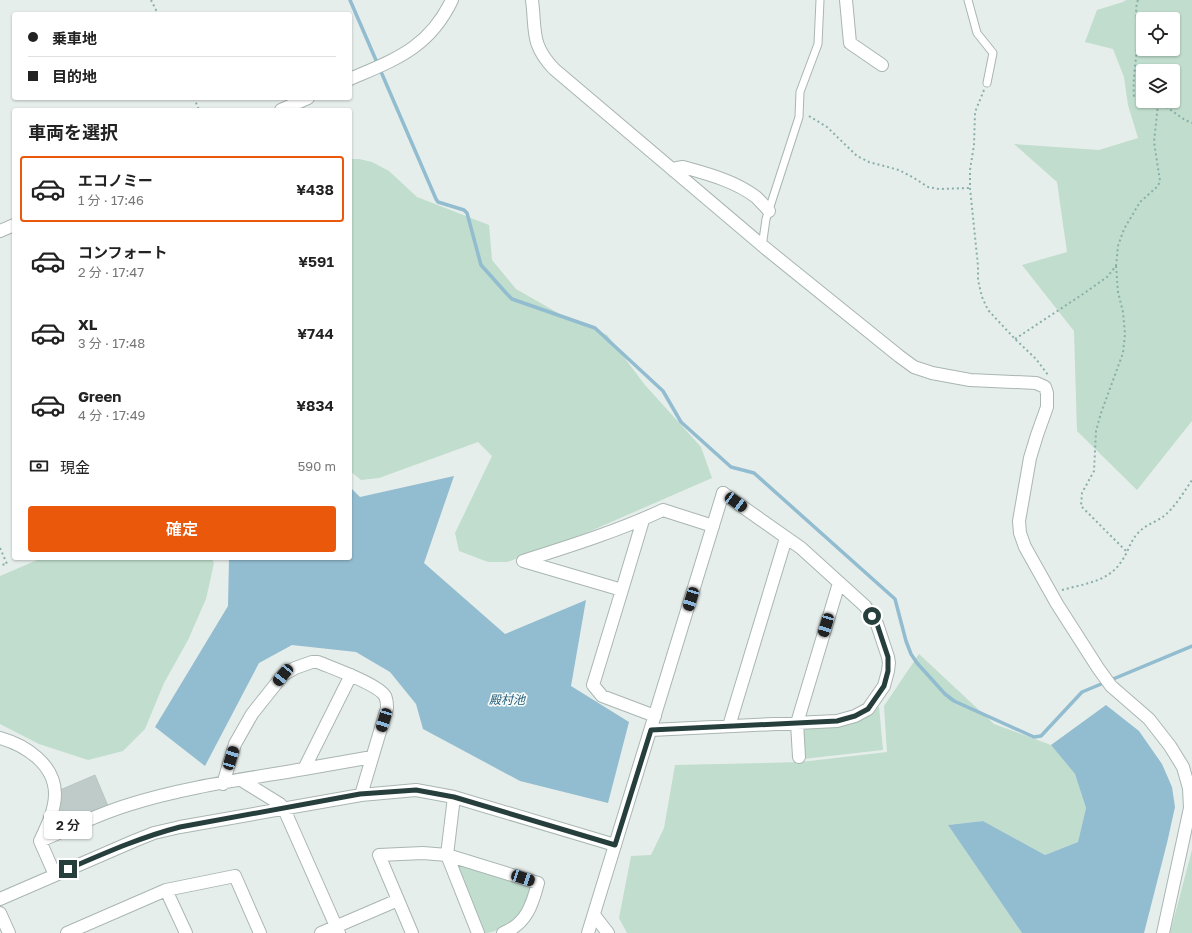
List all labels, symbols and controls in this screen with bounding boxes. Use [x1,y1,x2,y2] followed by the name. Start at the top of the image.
[1136,12,1180,108] map controls
[1136,12,1180,56] button: locate
[52,29,97,47] text: 乗車地
[1136,64,1180,108] button: layers
[52,67,97,85] text: 目的地
[28,121,118,143] text: 車両を選択
[30,171,66,207] icon: car
[78,171,153,189] text: エコノミー
[296,180,334,198] text: ¥438
[78,192,144,208] text: 1 分 · 17:46
[30,243,66,279] icon: car
[78,243,168,261] text: コンフォート
[298,252,334,270] text: ¥591
[78,264,144,280] text: 2 分 · 17:47
[30,315,66,351] icon: car
[78,315,97,333] text: XL
[297,324,334,342] text: ¥744
[78,335,145,351] text: 3 分 · 17:48
[30,387,66,423] icon: car
[78,387,121,405] text: Green
[296,396,334,414] text: ¥834
[78,407,145,423] text: 4 分 · 17:49
[28,455,50,477] icon: cash
[60,458,90,476] text: 現金
[298,458,336,474] text: 590 m
[723,490,749,514] car
[28,506,336,552] button: 確定
[682,586,700,612] car
[863,607,881,625] route start
[817,612,835,638] car
[271,662,295,688] car
[489,692,526,707] water label: 殿村池
[375,707,393,733] car
[222,745,240,771] car
[44,811,92,839] callout: 2 分
[56,817,80,833] text: 2 分
[59,860,77,878] route end
[510,869,536,887] car

